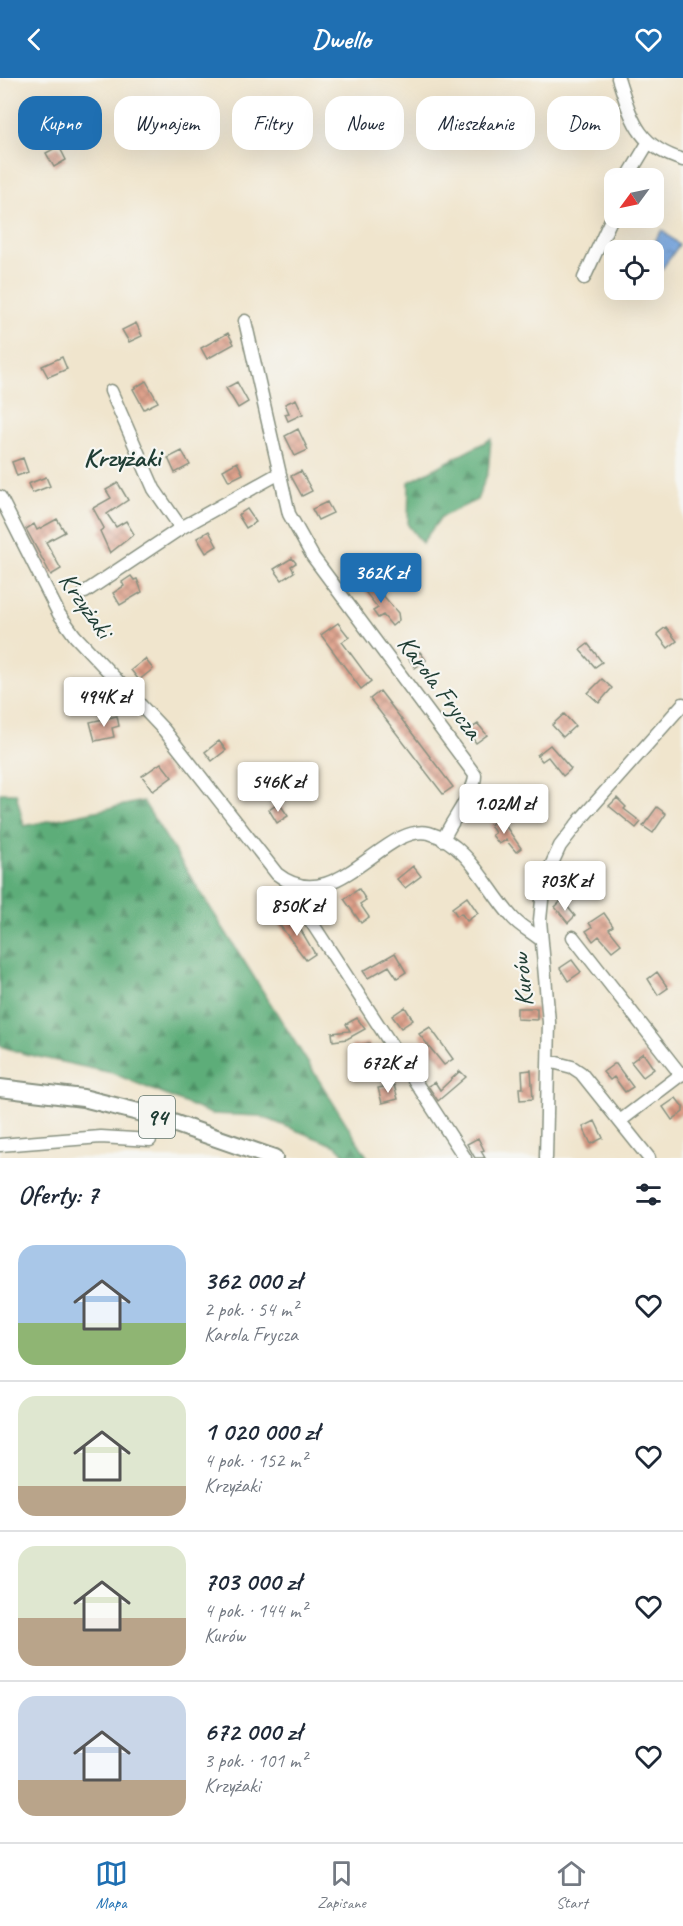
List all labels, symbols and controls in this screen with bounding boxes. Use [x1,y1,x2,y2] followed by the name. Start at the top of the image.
[312,22,371,56] text: Dwello
[18,23,51,56] icon: back
[632,23,665,56] icon: heart
[18,96,102,150] chip: Kupno
[114,96,220,150] chip: Wynajem
[232,96,313,150] chip: Filtry
[325,96,404,150] chip: Nowe
[416,96,535,150] chip: Mieszkanie
[547,96,620,150] chip: Dom
[604,168,664,228] north arrow
[604,168,664,300] map controls
[604,240,664,300] button: locate
[83,440,164,474] district label: Krzyżaki
[326,553,436,604] pin: 362K zł
[354,560,408,585] text: 362K zł
[51,566,122,647] street label: Krzyżaki
[390,628,491,747] street label: Karola Frycza
[49,677,159,728] pin: 494K zł
[78,684,130,709] text: 494K zł
[223,762,333,813] pin: 546K zł
[252,769,304,794] text: 546K zł
[442,784,566,835] pin: 1.02M zł
[473,791,535,816] text: 1.02M zł
[510,861,620,912] pin: 703K zł
[539,868,591,893] text: 703K zł
[242,886,352,937] pin: 850K zł
[271,893,323,918] text: 850K zł
[503,950,541,1008] street label: Kurów
[333,1043,443,1094] pin: 672K zł
[361,1050,415,1075] text: 672K zł
[139,1096,175,1138] road number: 94
[18,1178,98,1211] text: Oferty: 7
[632,1178,665,1211] icon: filters
[204,1264,301,1297] text: 362 000 zł
[66,1269,138,1341] icon: home
[632,1289,665,1322] icon: heart
[204,1297,298,1322] text: 2 pok. · 54 m²
[204,1322,298,1347] text: Karola Frycza
[204,1415,319,1448] text: 1 020 000 zł
[66,1420,138,1492] icon: home
[632,1440,665,1473] icon: heart
[204,1448,307,1473] text: 4 pok. · 152 m²
[204,1473,260,1498] text: Krzyżaki
[204,1565,301,1598] text: 703 000 zł
[66,1570,138,1642] icon: home
[632,1590,665,1623] icon: heart
[204,1598,307,1623] text: 4 pok. · 144 m²
[204,1623,245,1648] text: Kurów
[204,1715,301,1748] text: 672 000 zł
[66,1720,138,1792] icon: home
[632,1740,665,1773] icon: heart
[204,1748,307,1773] text: 3 pok. · 101 m²
[204,1773,260,1798] text: Krzyżaki
[95,1857,128,1913] tab: Mapa
[317,1857,366,1913] tab: Zapisane
[555,1857,588,1913] tab: Start

